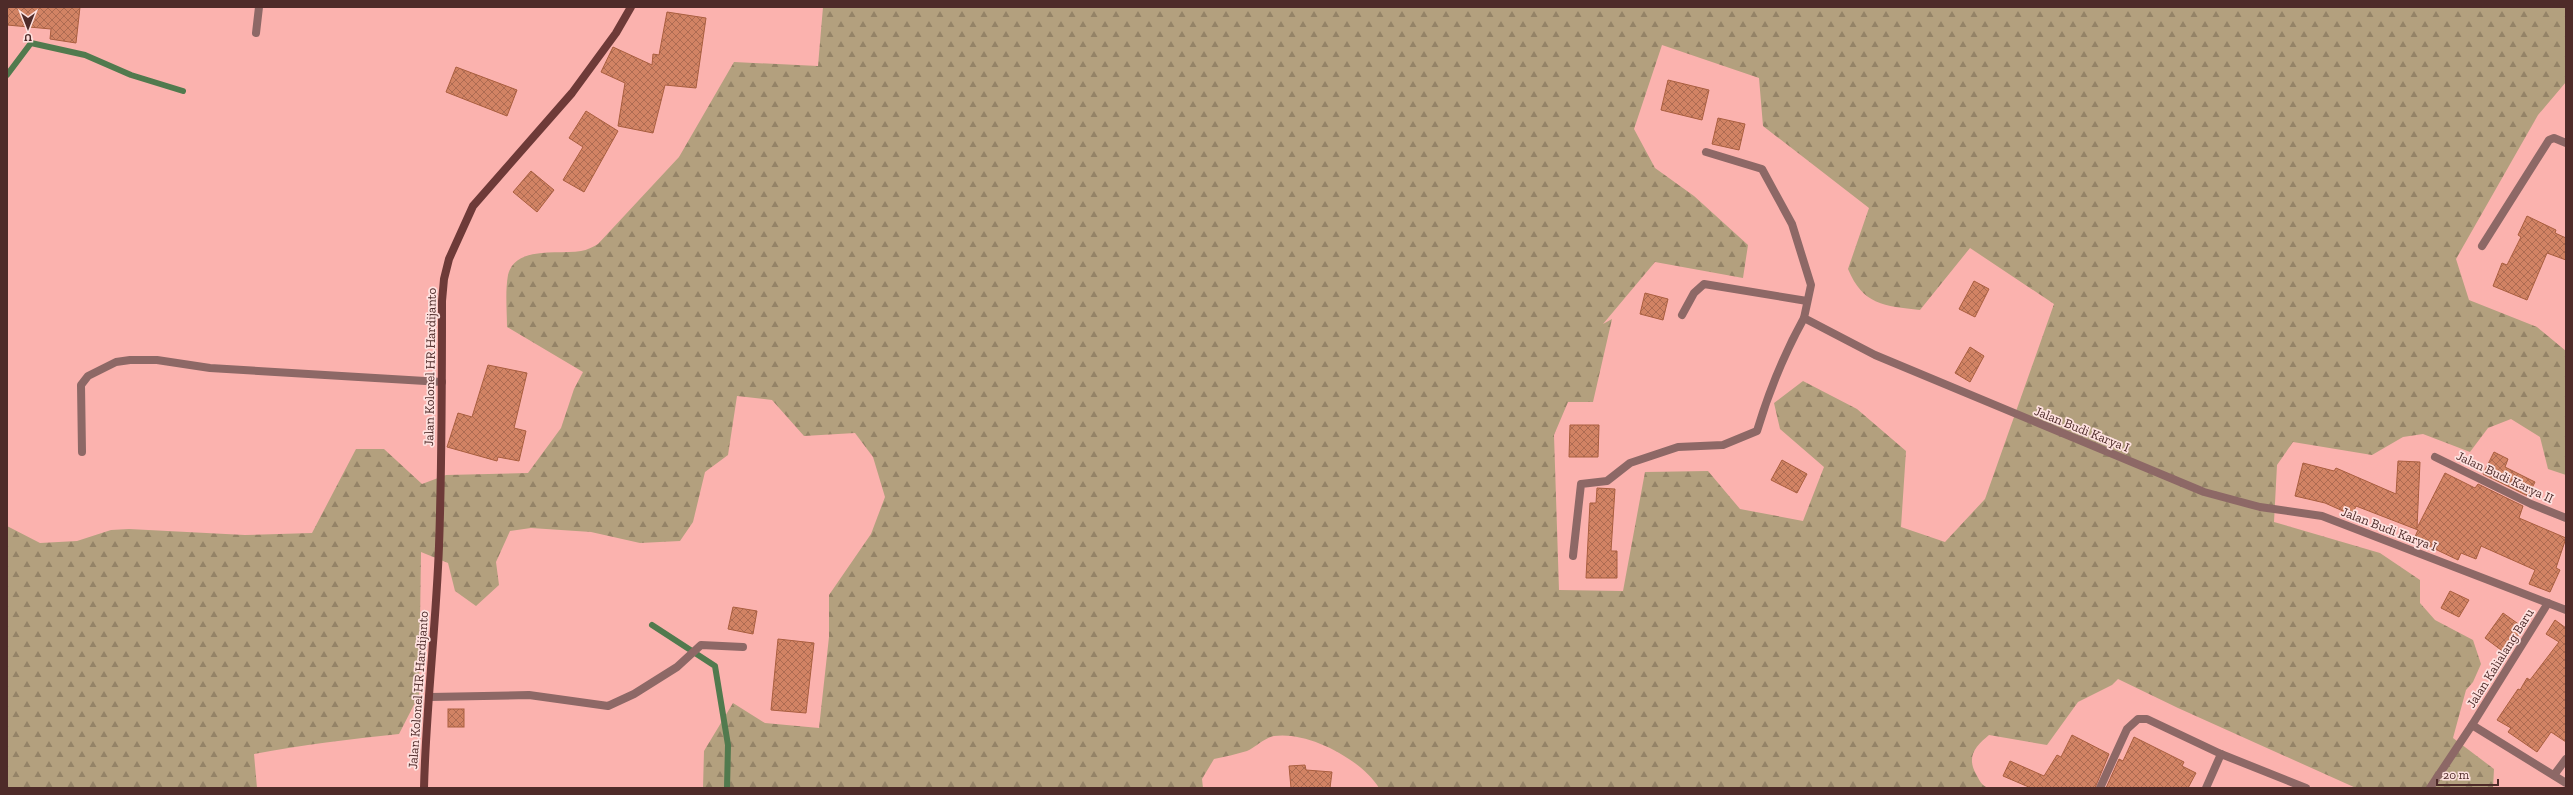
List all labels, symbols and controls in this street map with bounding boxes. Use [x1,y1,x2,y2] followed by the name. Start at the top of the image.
[8,8,48,48] north arrow
[24,31,32,44] text: U
[421,287,440,446] street label: Jalan Kolonel HR Hardijanto
[2032,403,2132,455] street label: Jalan Budi Karya I
[2454,448,2556,506] street label: Jalan Budi Karya II
[2339,504,2439,554] street label: Jalan Budi Karya I
[2463,605,2537,710] street label: Jalan Kalialang Baru
[405,610,432,770] street label: Jalan Kolonel HR Hardijanto
[2437,761,2498,787] scale bar
[2443,768,2470,782] text: 20 m

